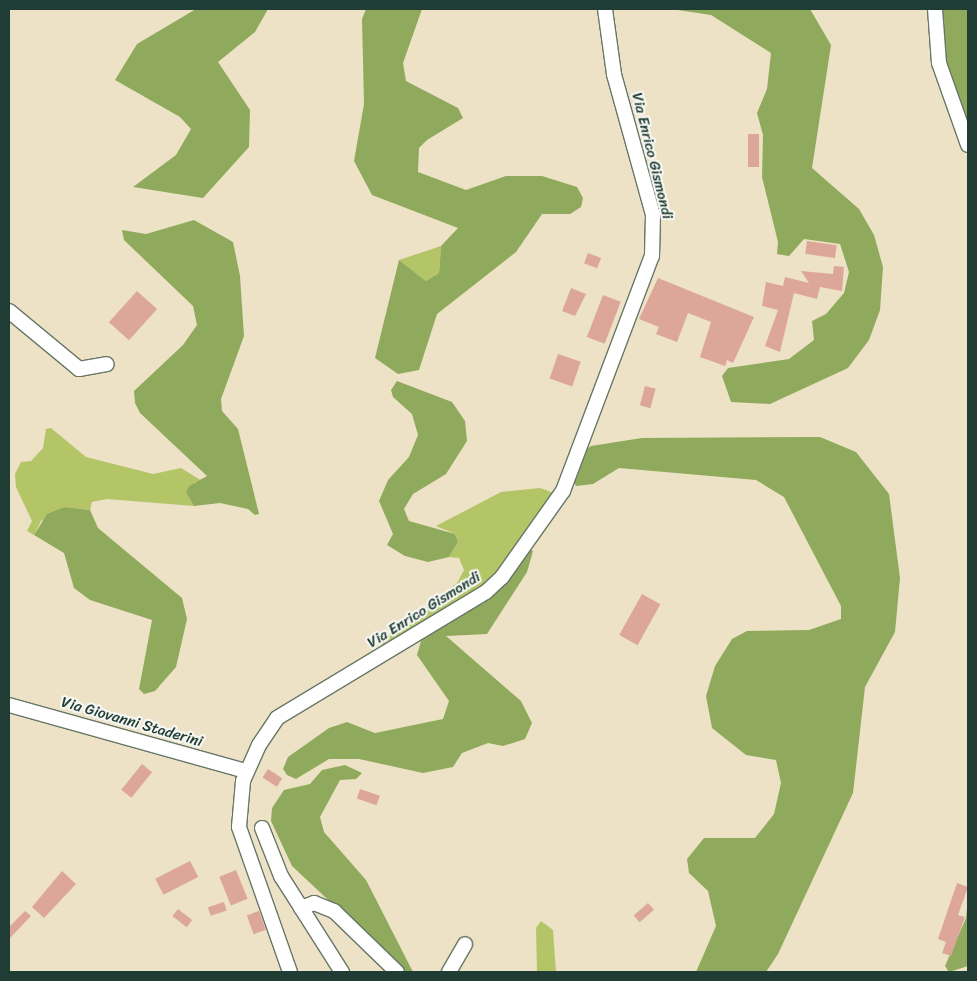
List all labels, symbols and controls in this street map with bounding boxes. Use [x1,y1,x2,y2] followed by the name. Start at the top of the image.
[628,91,676,221] street label: Via Enrico Gismondi
[364,568,484,652] street label: Via Enrico Gismondi
[59,693,205,751] street label: Via Giovanni Staderini

